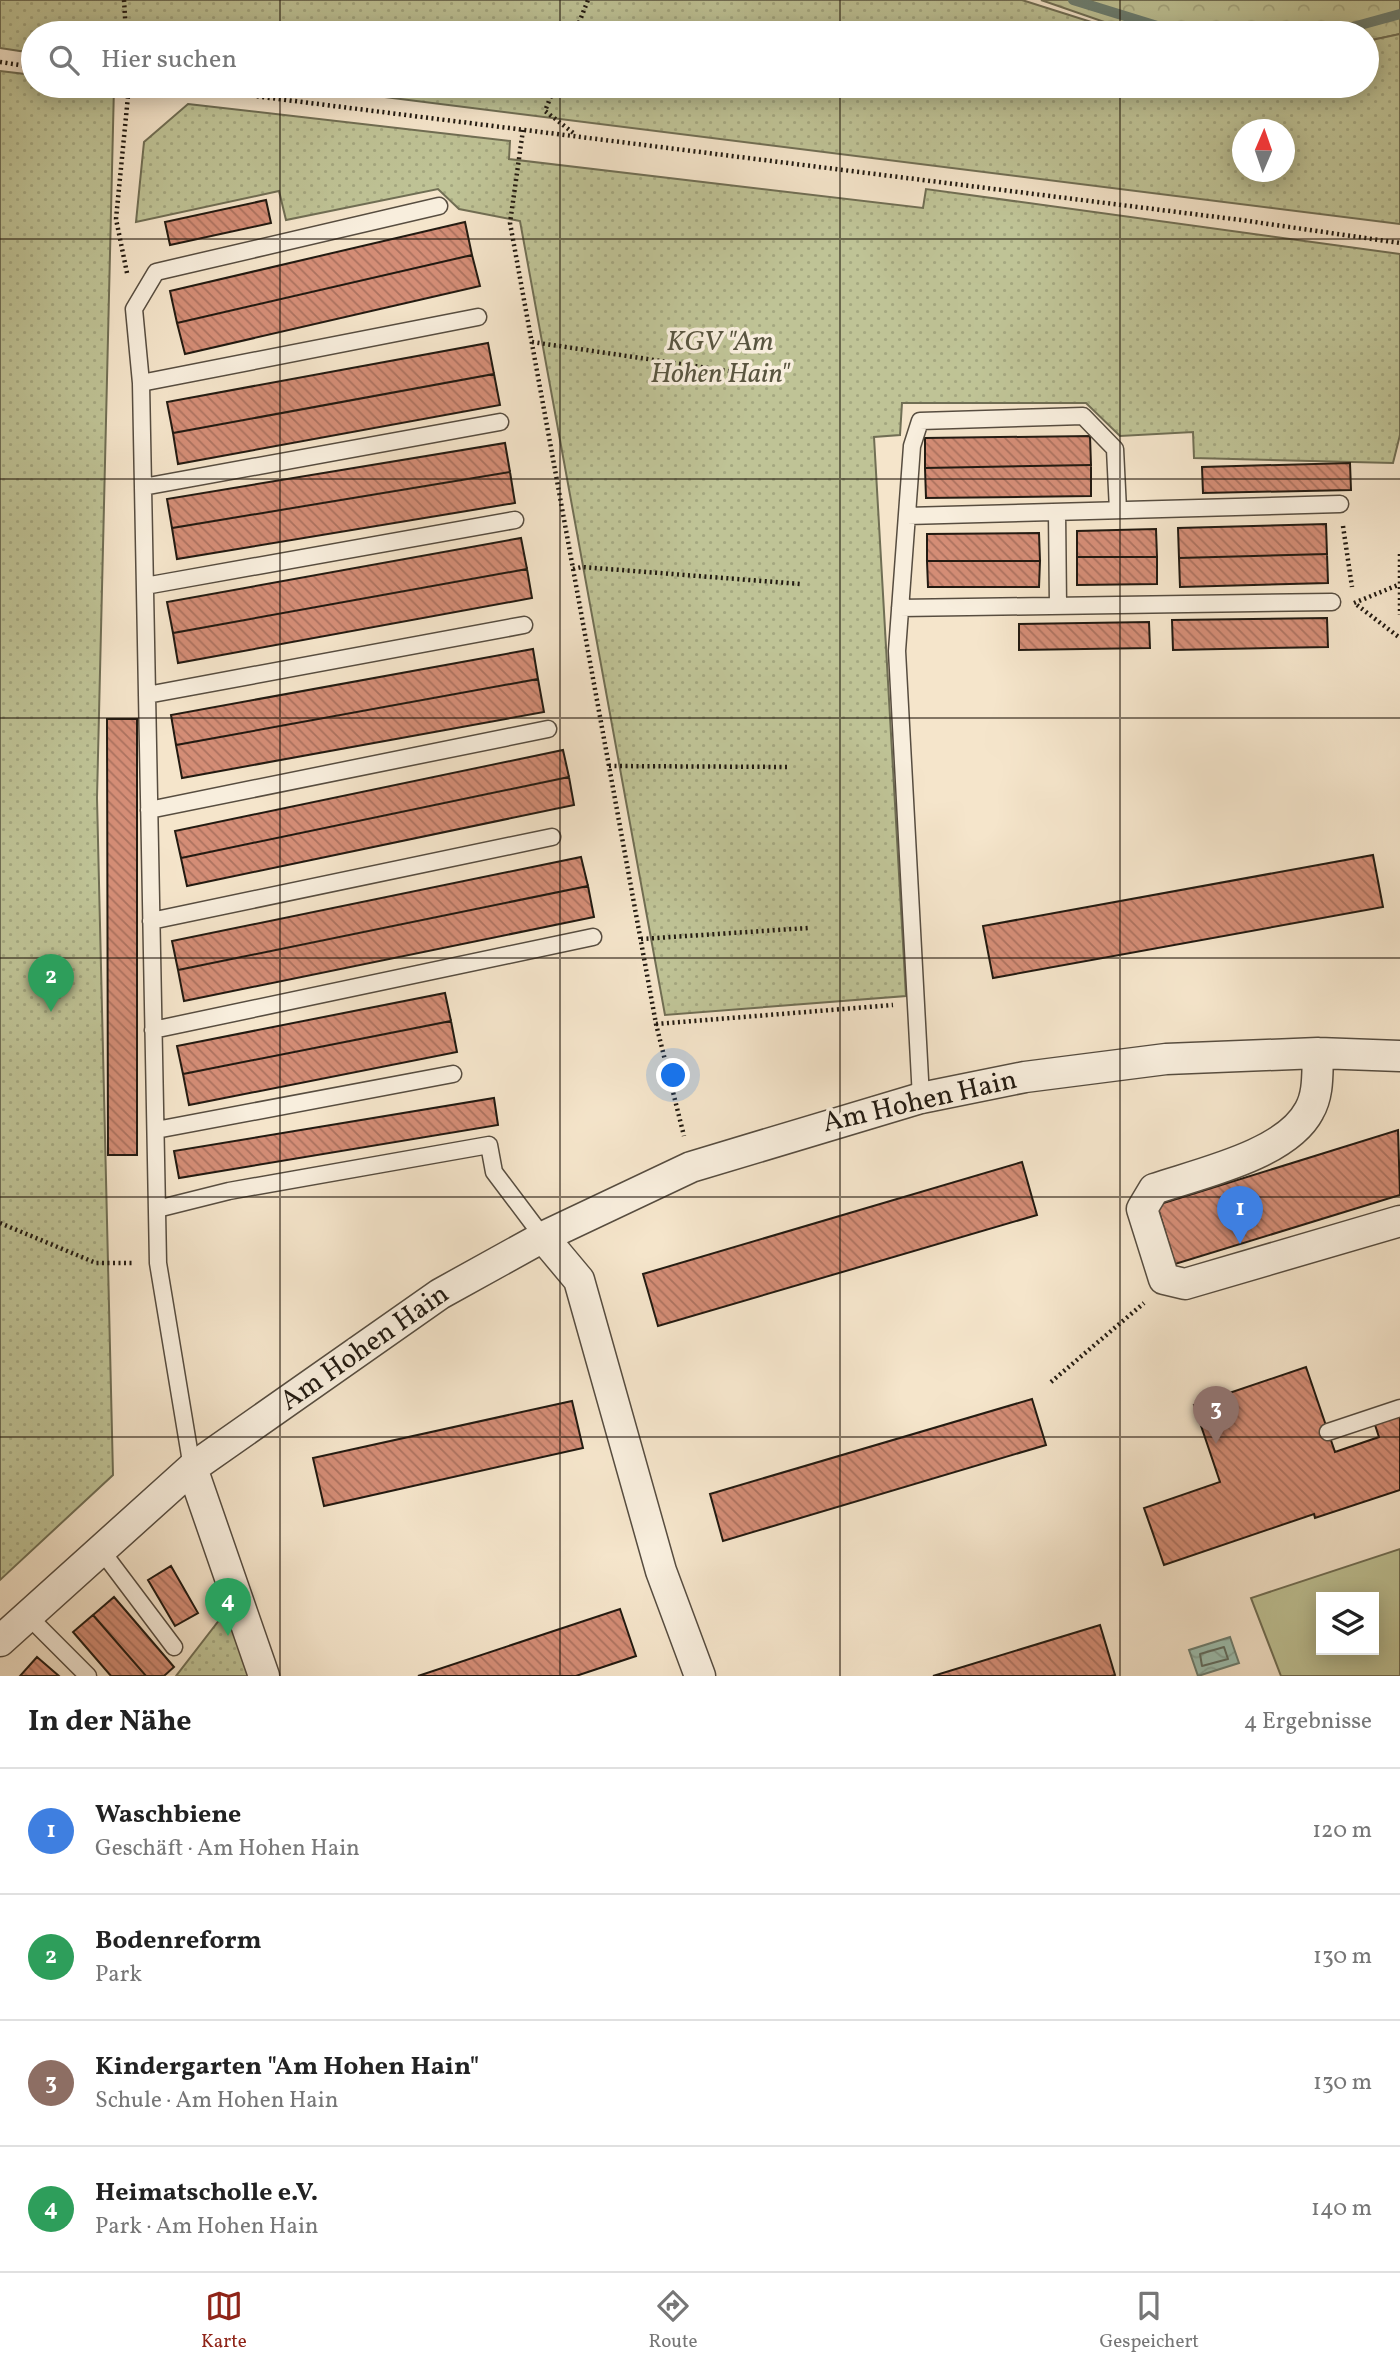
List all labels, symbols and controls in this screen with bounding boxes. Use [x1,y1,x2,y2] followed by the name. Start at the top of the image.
[21,21,1379,98] search box
[45,41,83,79] icon: search
[101,42,237,78] text: Hier suchen
[1232,119,1295,182] north arrow
[650,323,791,394] park label: KGV "Am Hohen Hain"
[28,954,74,1012] pin: 2
[656,1058,690,1092] your location
[819,1061,1021,1143] street label: Am Hohen Hain
[1217,1186,1263,1244] pin: 1
[273,1275,457,1421] street label: Am Hohen Hain
[1193,1386,1239,1444] pin: 3
[205,1578,251,1636] pin: 4
[1316,1592,1379,1655] map controls
[1316,1592,1379,1655] button: layers
[28,1701,192,1743] text: In der Nähe
[1244,1706,1372,1738] text: 4 Ergebnisse
[95,1797,241,1833] text: Waschbiene
[46,1815,56,1847] text: 1
[1312,1815,1372,1847] text: 120 m
[95,1833,360,1865] text: Geschäft · Am Hohen Hain
[95,1923,262,1959] text: Bodenreform
[45,1941,57,1973] text: 2
[1313,1941,1372,1973] text: 130 m
[95,1959,142,1991] text: Park
[95,2049,479,2085] text: Kindergarten "Am Hohen Hain"
[45,2067,57,2099] text: 3
[1313,2067,1372,2099] text: 130 m
[95,2085,338,2117] text: Schule · Am Hohen Hain
[95,2175,318,2211] text: Heimatscholle e.V.
[44,2193,58,2225] text: 4
[1311,2193,1372,2225] text: 140 m
[95,2211,319,2243] text: Park · Am Hohen Hain
[201,2287,247,2355] tab: Karte
[649,2287,698,2355] tab: Route
[1099,2287,1199,2355] tab: Gespeichert

